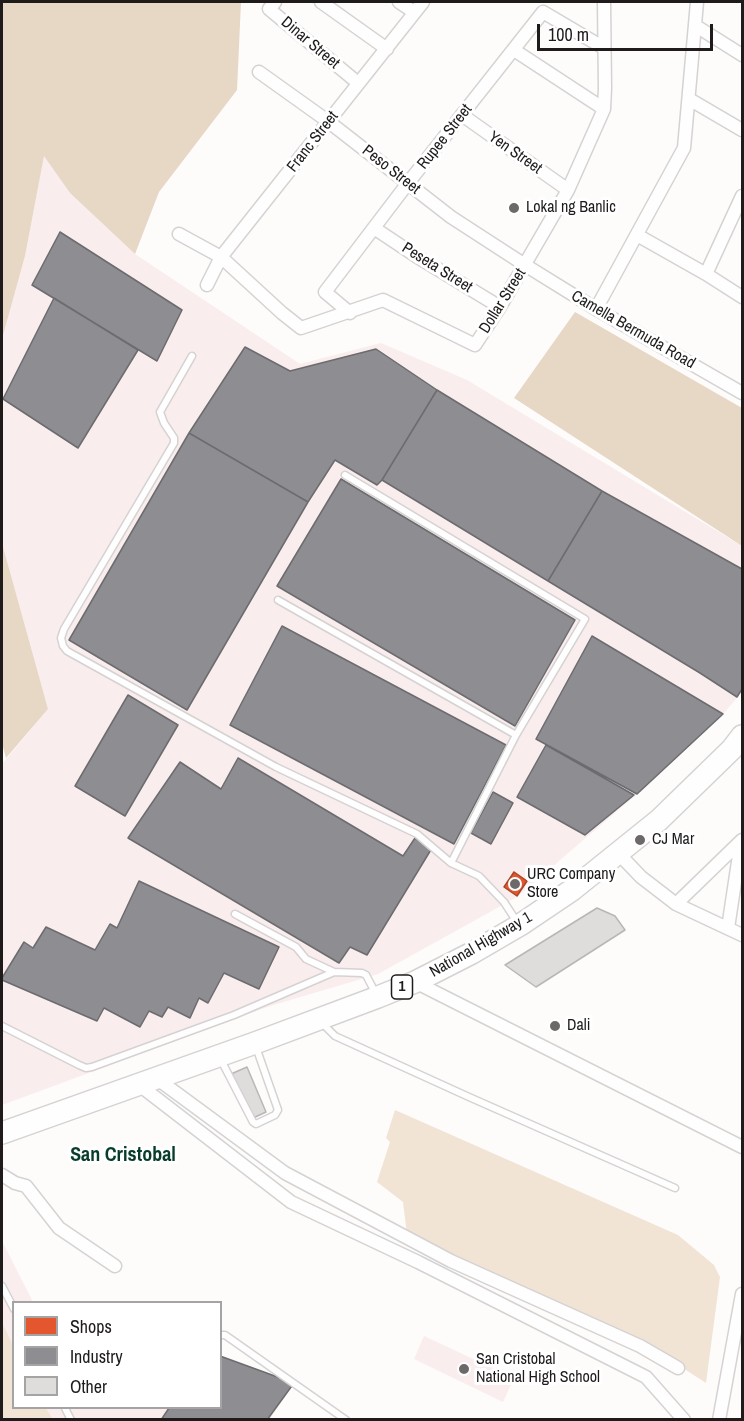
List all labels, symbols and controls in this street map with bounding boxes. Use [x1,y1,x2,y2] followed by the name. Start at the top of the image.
[540,12,716,50] scale bar
[277,13,343,73] street label: Dinar Street
[548,22,589,47] text: 100 m
[414,101,476,173] street label: Rupee Street
[283,108,343,176] street label: Franc Street
[485,128,545,178] street label: Yen Street
[358,141,424,199] street label: Peso Street
[526,198,616,218] place label: Lokal ng Banlic
[507,201,521,215] marker: Lokal ng Banlic
[398,239,476,297] street label: Peseta Street
[476,265,530,337] street label: Dollar Street
[568,287,698,373] street label: Camella Bermuda Road
[652,830,694,850] place label: CJ Mar
[633,833,647,847] marker: CJ Mar
[527,865,615,903] place label: URC Company Store
[508,877,522,891] marker: URC Company Store
[427,908,535,982] street label: National Highway 1
[392,975,412,999] road number: 1
[567,1016,590,1036] place label: Dali
[548,1019,562,1033] marker: Dali
[70,1144,176,1168] district label: San Cristobal
[12,1301,222,1409] legend
[70,1314,112,1339] text: Shops
[70,1344,123,1369] text: Industry
[476,1350,600,1388] place label: San Cristobal National High School
[457,1362,471,1376] marker: San Cristobal National High School
[70,1374,107,1399] text: Other

